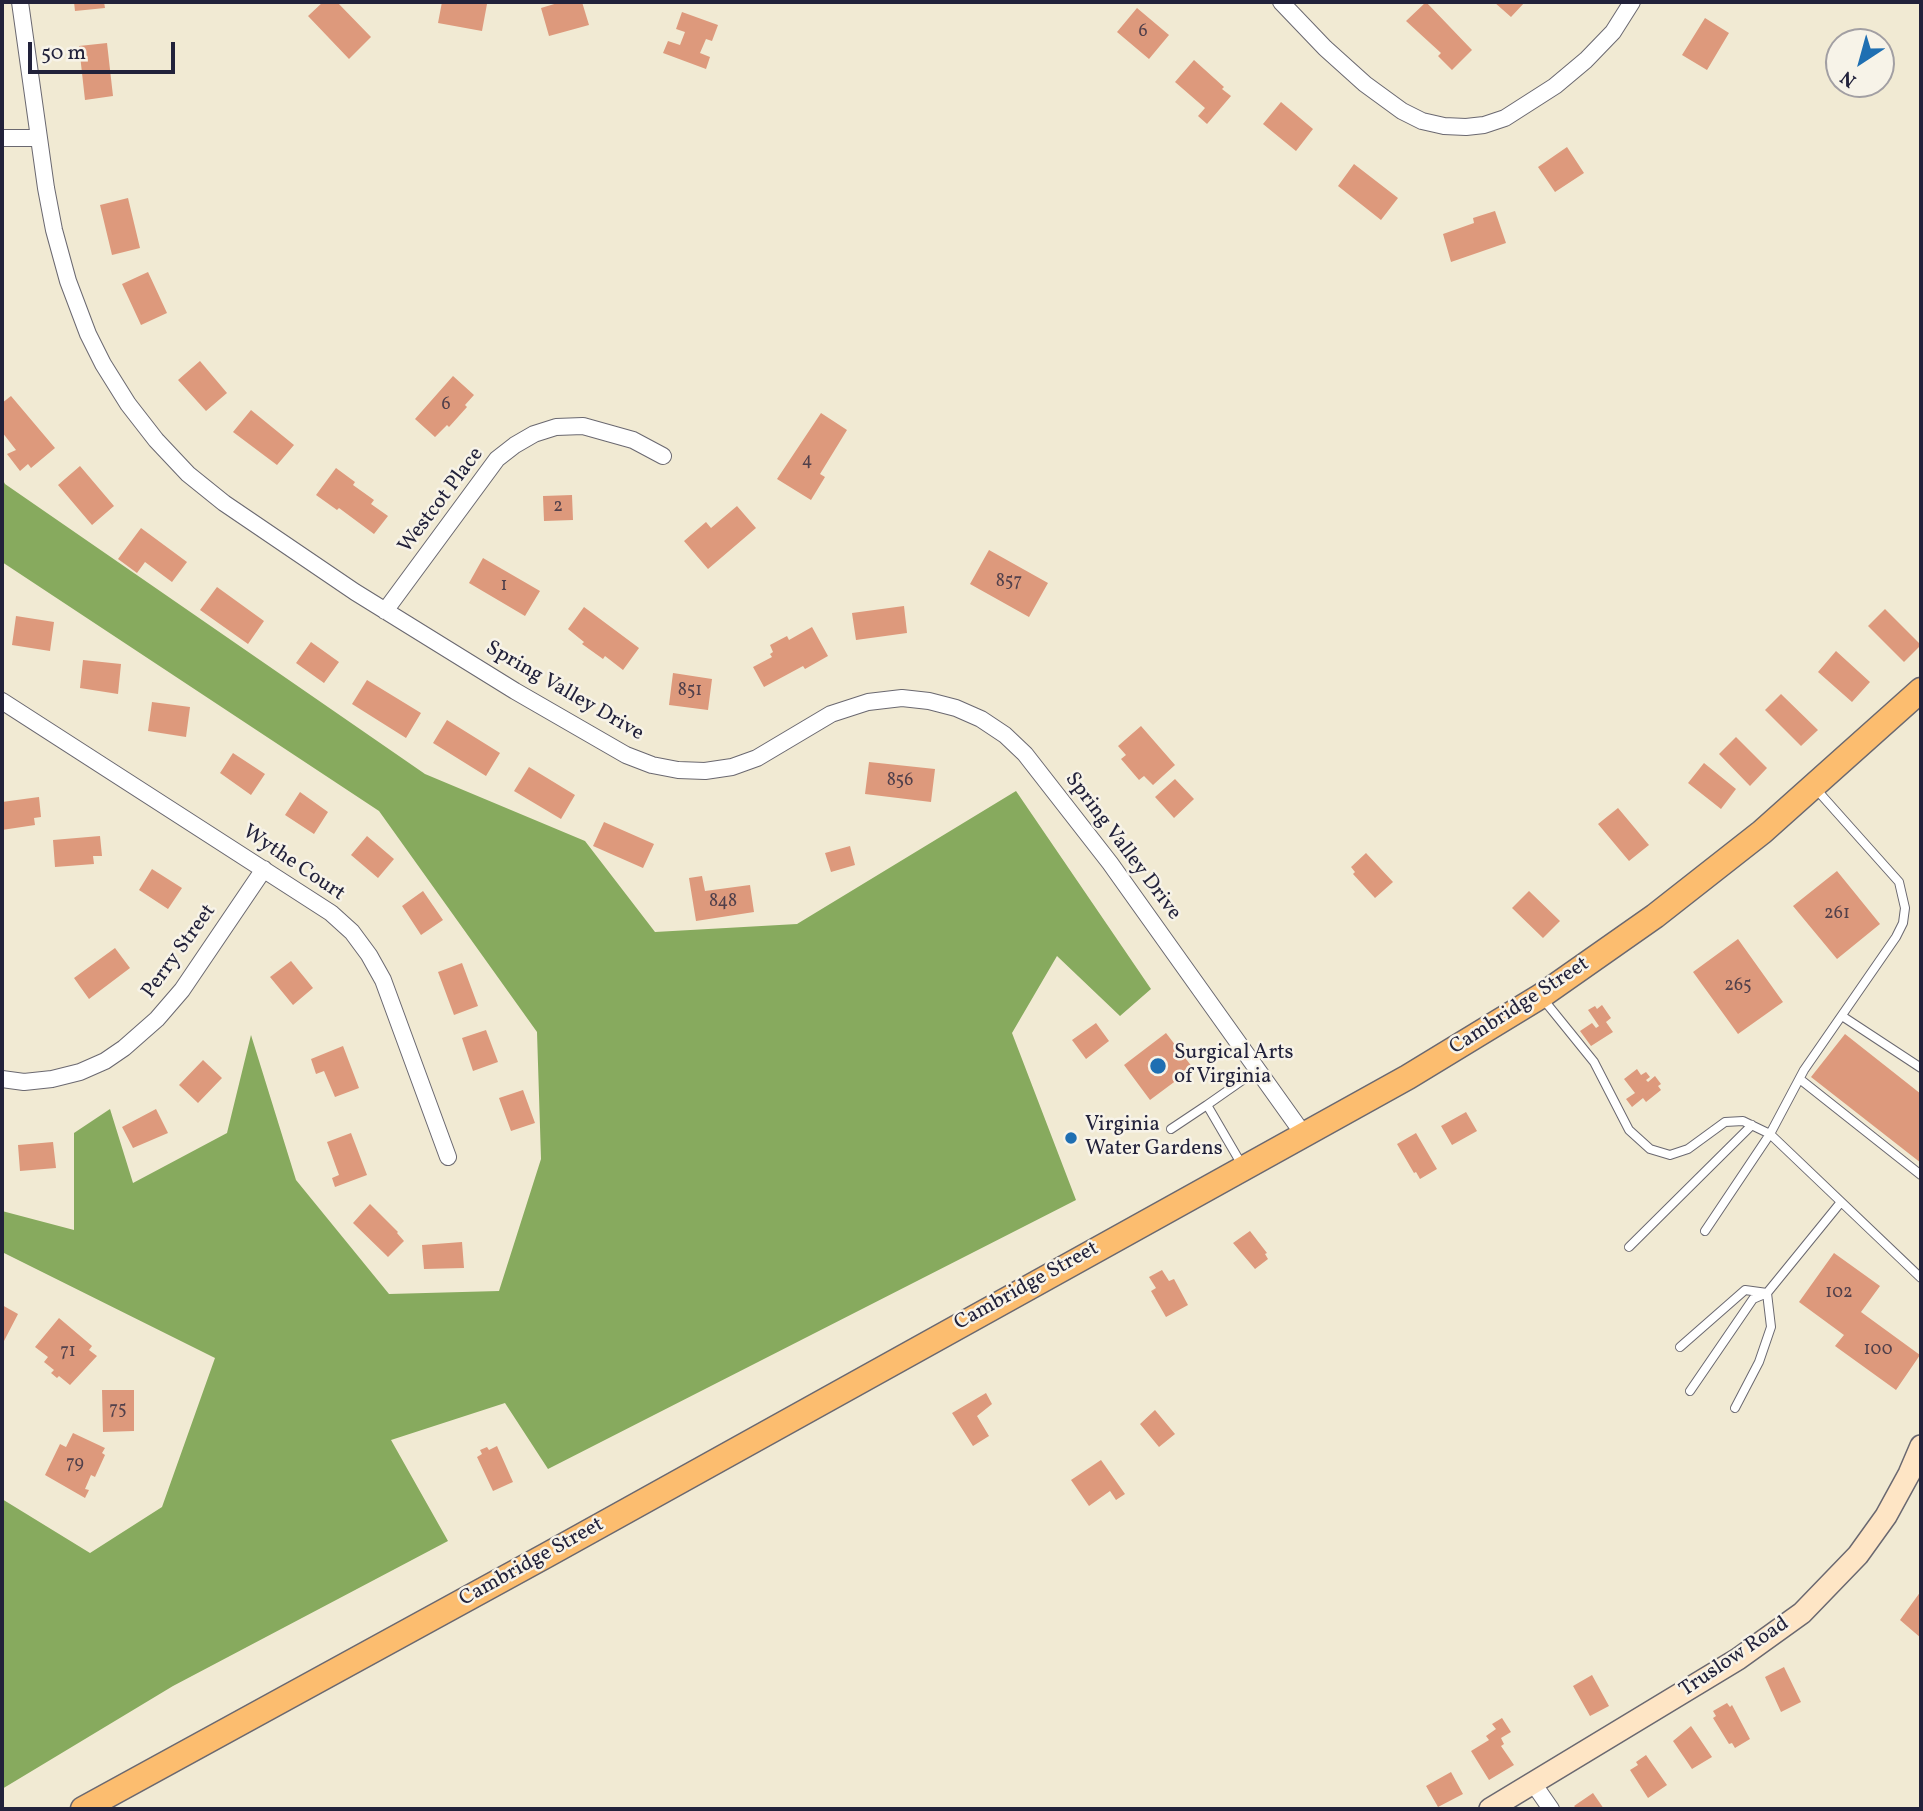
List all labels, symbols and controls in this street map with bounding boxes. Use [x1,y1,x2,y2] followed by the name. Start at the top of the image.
[1138,22,1148,44] house number: 6
[32,28,178,72] scale bar
[1825,28,1895,98] north arrow
[41,39,86,68] text: 50 m
[1836,64,1862,93] text: N
[441,395,451,417] house number: 6
[394,443,490,559] street label: Westcot Place
[802,451,812,473] house number: 4
[553,497,563,519] house number: 2
[996,572,1022,594] house number: 857
[501,576,507,598] house number: 1
[480,637,648,747] street label: Spring Valley Drive
[678,681,702,703] house number: 851
[1058,768,1186,926] street label: Spring Valley Drive
[887,771,913,793] house number: 856
[237,820,349,908] street label: Wythe Court
[709,892,737,914] house number: 848
[137,900,223,1004] street label: Perry Street
[1824,904,1850,926] house number: 261
[1446,953,1594,1061] street label: Cambridge Street
[1724,976,1752,998] house number: 265
[1174,1041,1294,1091] place label: Surgical Arts of Virginia
[1148,1056,1168,1076] marker: Surgical Arts of Virginia
[1085,1113,1223,1163] place label: Virginia Water Gardens
[1063,1130,1079,1146] marker: Virginia Water Gardens
[950,1237,1104,1337] street label: Cambridge Street
[1825,1283,1853,1305] house number: 102
[1864,1340,1892,1362] house number: 100
[60,1342,76,1364] house number: 71
[109,1400,127,1422] house number: 75
[66,1454,84,1476] house number: 79
[455,1513,609,1613] street label: Cambridge Street
[1676,1612,1794,1704] street label: Truslow Road

